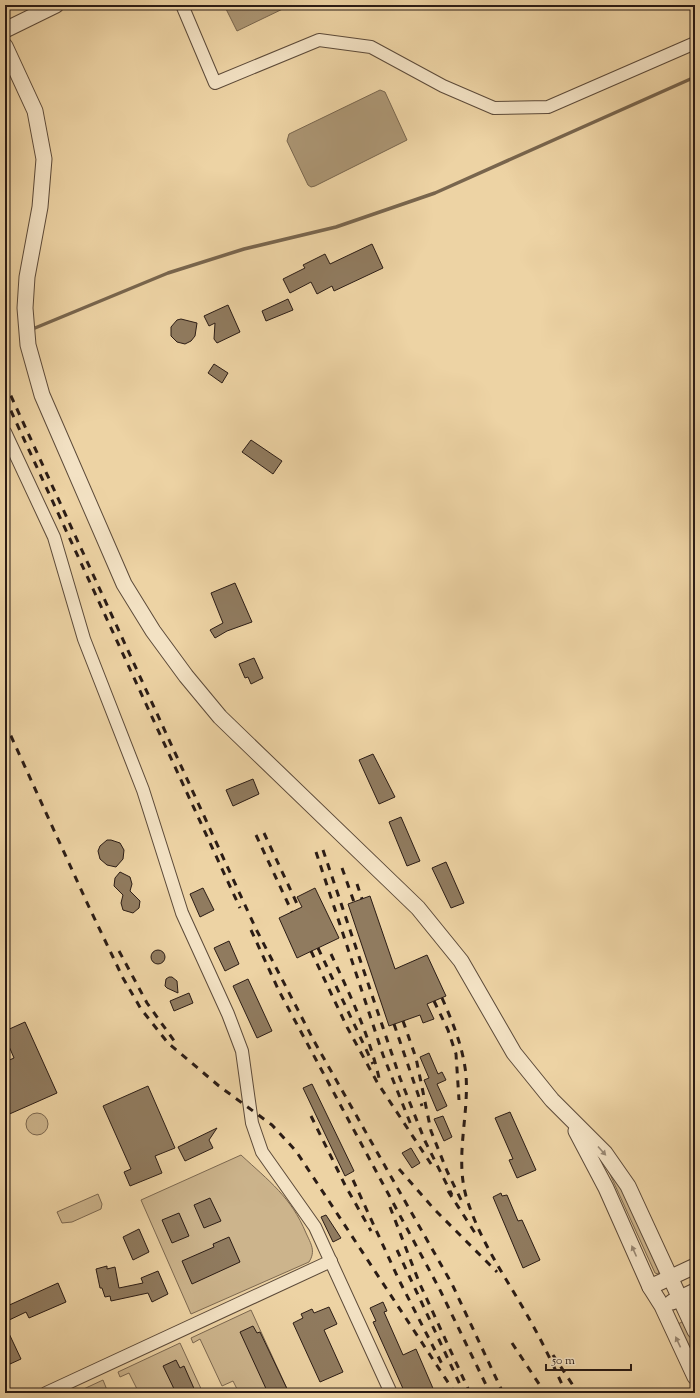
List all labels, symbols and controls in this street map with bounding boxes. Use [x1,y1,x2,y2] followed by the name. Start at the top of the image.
[598,1146,607,1156] one-way arrow
[631,1246,637,1257] one-way arrow
[675,1336,681,1347] one-way arrow
[546,1346,631,1372] scale bar
[551,1352,575,1370] text: 50 m

